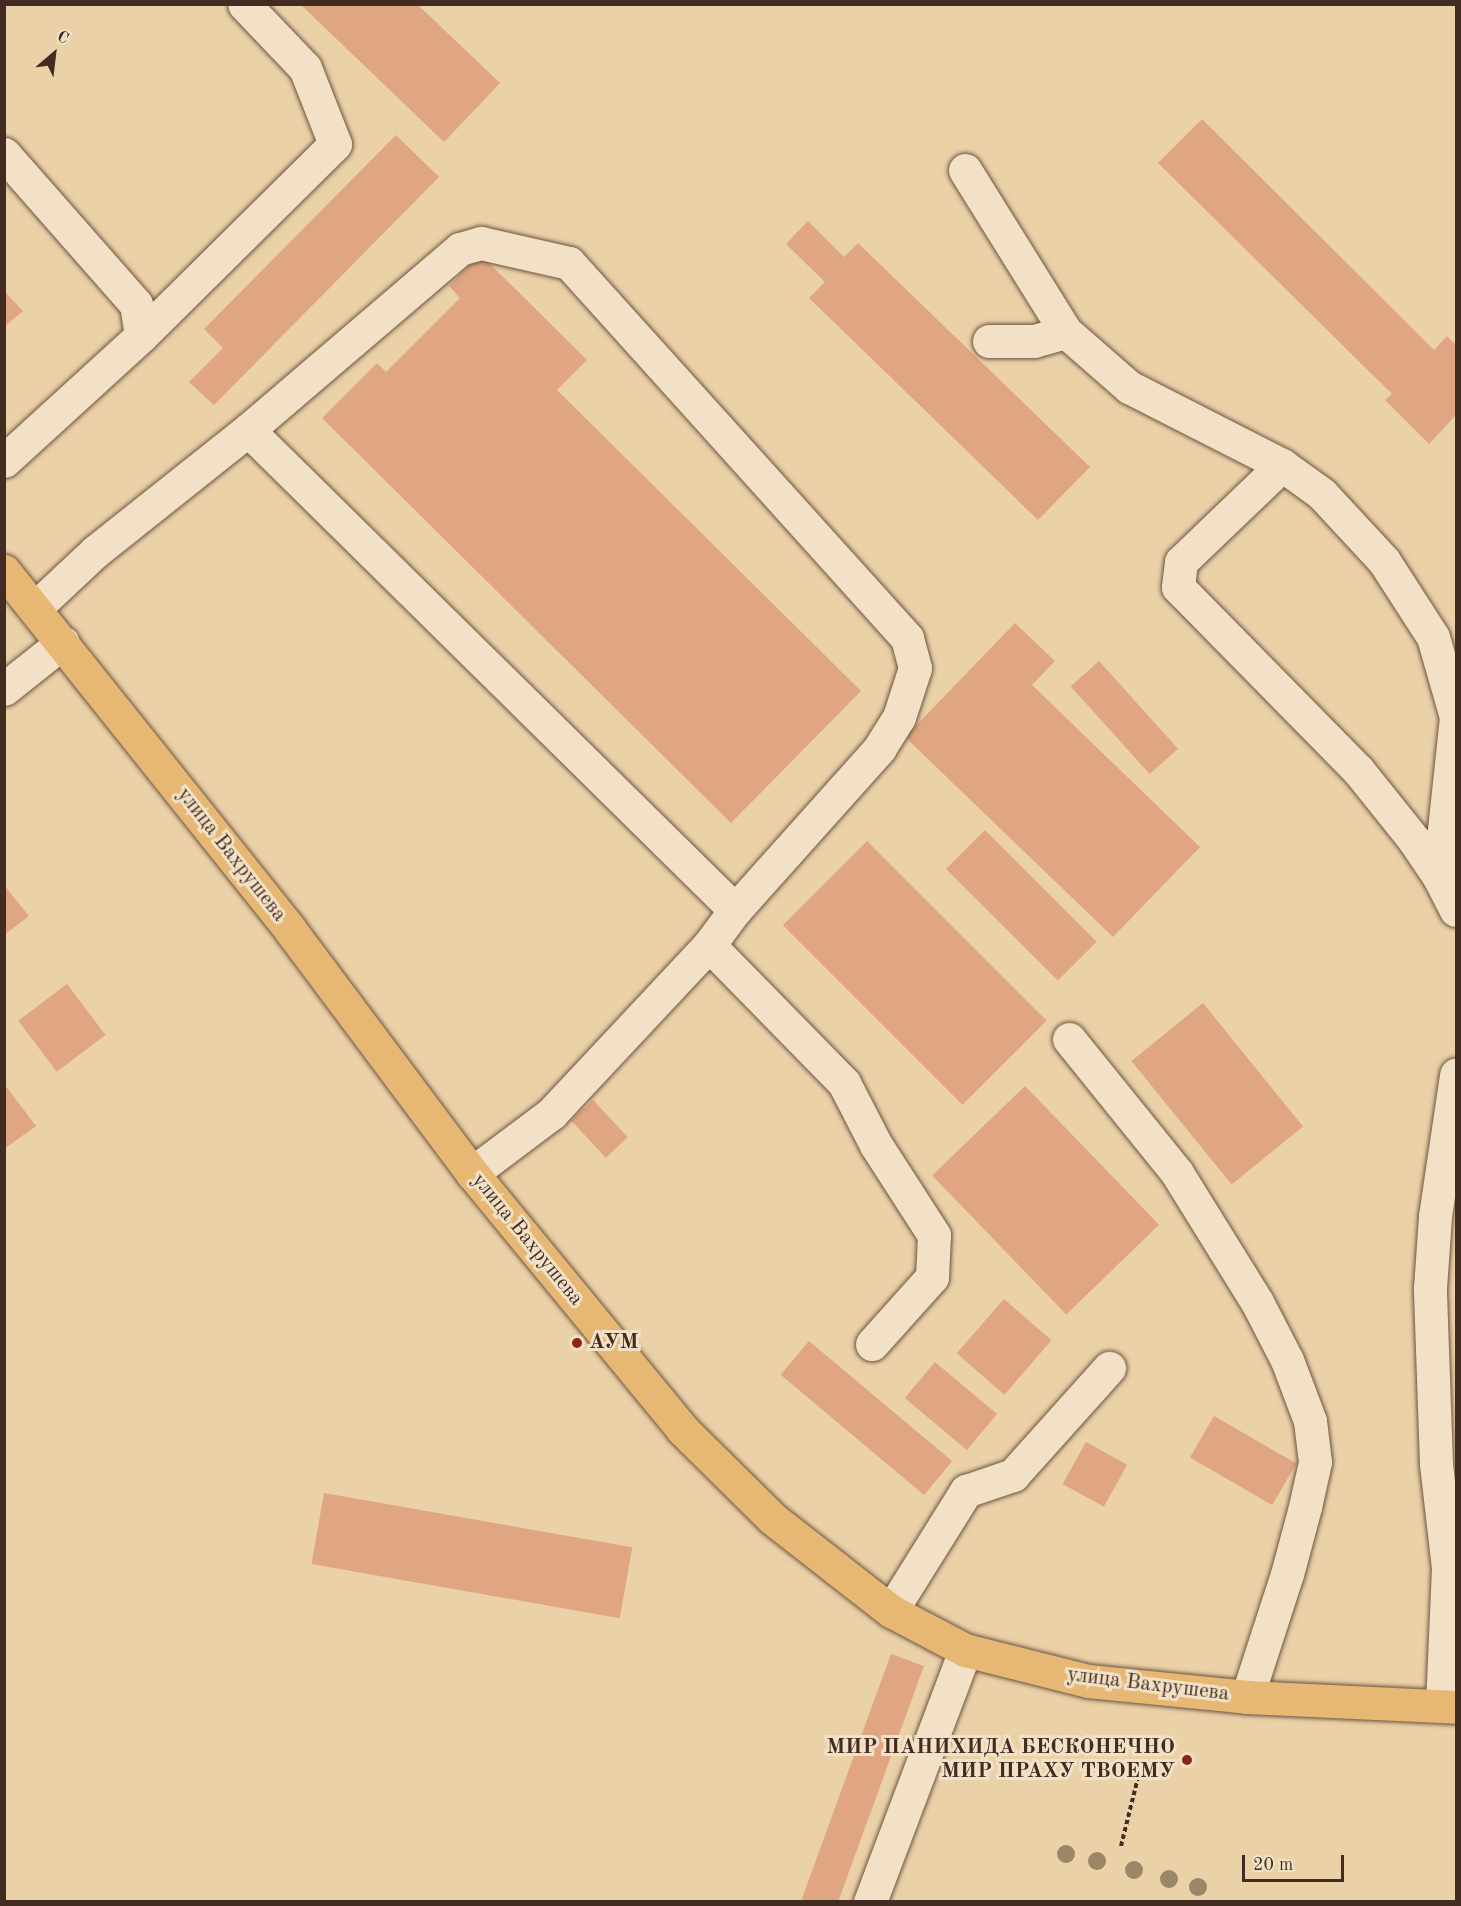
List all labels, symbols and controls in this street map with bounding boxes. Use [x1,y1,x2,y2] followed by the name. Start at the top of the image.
[24,24,84,84] north arrow
[54,29,71,48] text: С
[171,783,291,927] street label: улица Вахрушева
[466,1169,588,1311] street label: улица Вахрушева
[589,1330,638,1356] place label: АУМ
[570,1336,584,1350] marker: АУМ
[1066,1663,1230,1707] street label: улица Вахрушева
[826,1735,1175,1785] place label: МИР ПАНИХИДА БЕСКОНЕЧНО МИР ПРАХУ ТВОЕМУ
[1180,1753,1194,1767] marker: МИР ПАНИХИДА БЕСКОНЕЧНО МИР ПРАХУ ТВОЕМУ
[1245,1843,1347,1881] scale bar
[1253,1856,1293,1874] text: 20 m

